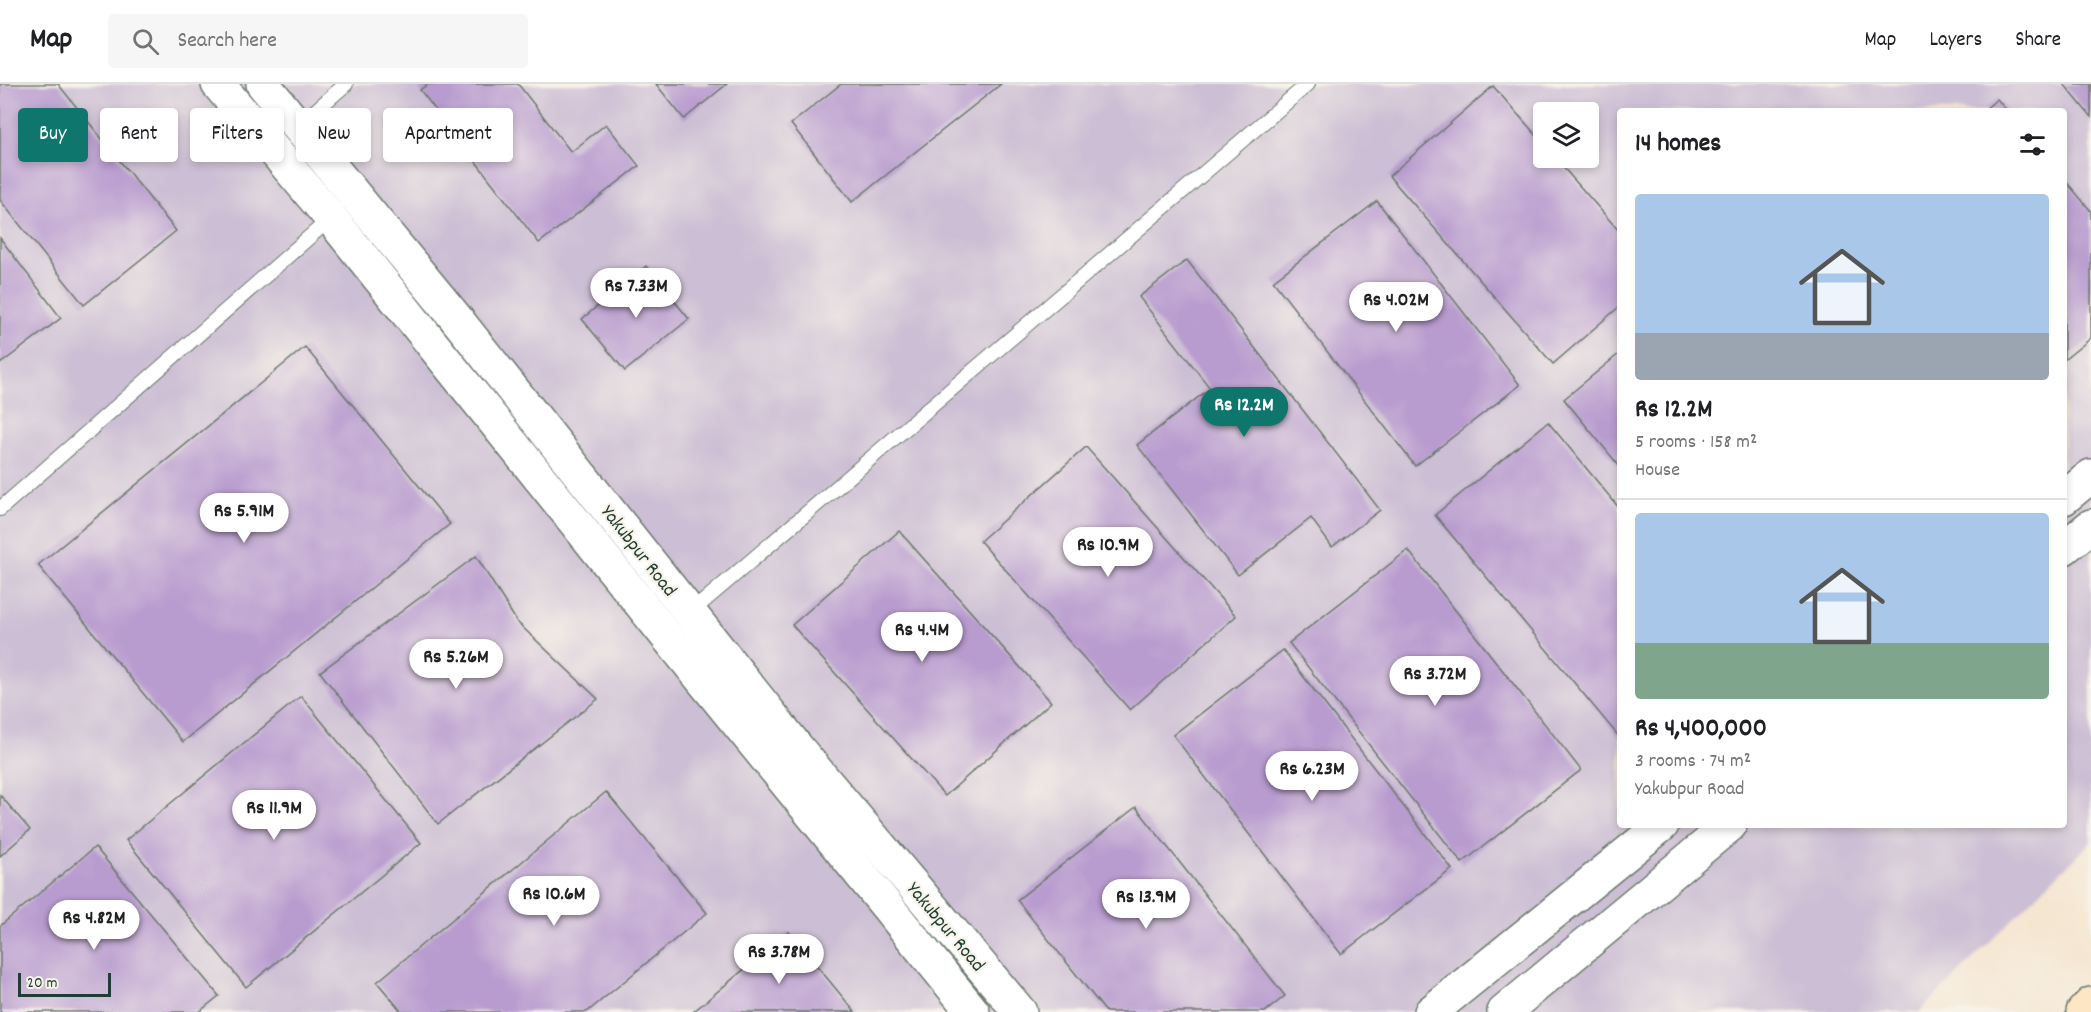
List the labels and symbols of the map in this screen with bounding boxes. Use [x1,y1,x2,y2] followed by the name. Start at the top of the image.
[574,268,698,319] pin: Rs 7.33M
[1334,282,1458,333] pin: Rs 4.02M
[1182,387,1306,438] pin: Rs 12.2M
[182,493,306,544] pin: Rs 5.91M
[593,500,682,604] street label: Yakubpur Road
[1046,527,1170,578] pin: Rs 10.9M
[867,612,977,663] pin: Rs 4.4M
[394,639,518,690] pin: Rs 5.26M
[1373,656,1497,707] pin: Rs 3.72M
[1250,751,1374,802] pin: Rs 6.23M
[212,790,336,841] pin: Rs 11.9M
[492,876,616,927] pin: Rs 10.6M
[899,877,991,979] street label: Yakubpur Road
[1084,879,1208,930] pin: Rs 13.9M
[32,900,156,951] pin: Rs 4.82M
[717,934,841,985] pin: Rs 3.78M
[18,970,111,998] scale bar

